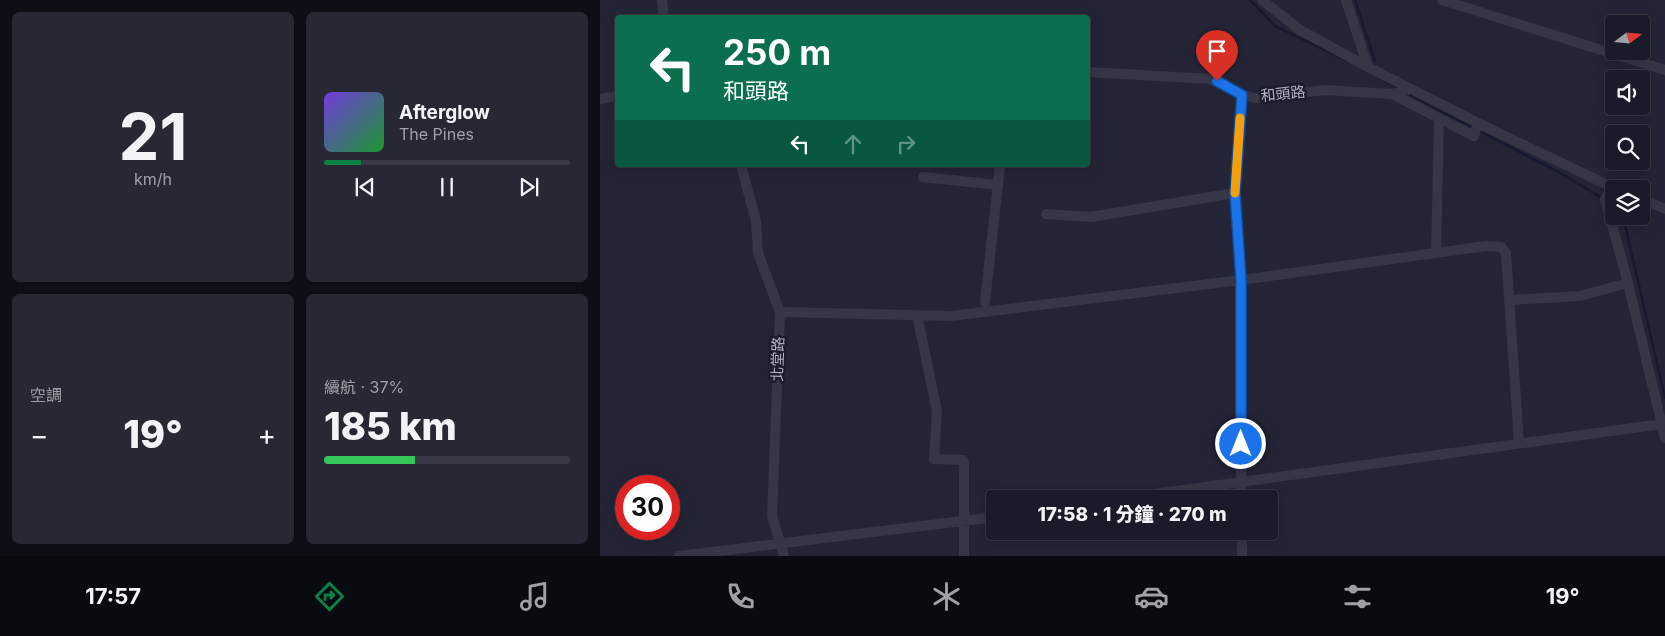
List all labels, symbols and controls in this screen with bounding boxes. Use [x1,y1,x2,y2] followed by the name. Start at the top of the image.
[1605,15,1650,60] north arrow
[1605,15,1650,225] map controls
[1196,30,1238,81] pin
[723,31,831,73] text: 250 m
[640,35,705,100] icon: left
[1203,37,1231,65] icon: arrive
[1605,70,1650,115] button: sound
[723,78,789,104] text: 和頭路
[1260,82,1306,105] street label: 和頭路
[119,97,187,176] text: 21
[399,101,490,124] text: Afterglow
[399,124,474,144] text: The Pines
[1605,125,1650,170] button: search
[786,130,814,158] icon: left
[839,130,867,158] icon: ahead
[892,130,920,158] icon: right
[134,169,172,189] text: km/h
[351,173,379,201] icon: previous
[433,173,461,201] icon: pause
[515,173,543,201] icon: next
[1605,180,1650,225] button: layers
[767,336,788,382] street label: 北堂路
[324,377,404,397] text: 續航 · 37%
[30,385,62,405] text: 空調
[324,403,457,449] text: 185 km
[123,411,183,457] text: 19°
[1214,417,1266,469] position arrow
[30,418,49,452] text: −
[257,418,276,452] text: +
[615,475,680,540] speed limit sign: 30
[1037,503,1227,526] text: 17:58 · 1 分鐘 · 270 m
[312,579,347,614] icon: directions
[517,579,552,614] icon: music
[723,579,758,614] icon: phone
[929,579,964,614] icon: climate
[1134,579,1169,614] icon: car
[1340,579,1375,614] icon: filters
[85,583,141,609] text: 17:57
[1546,583,1580,609] text: 19°

